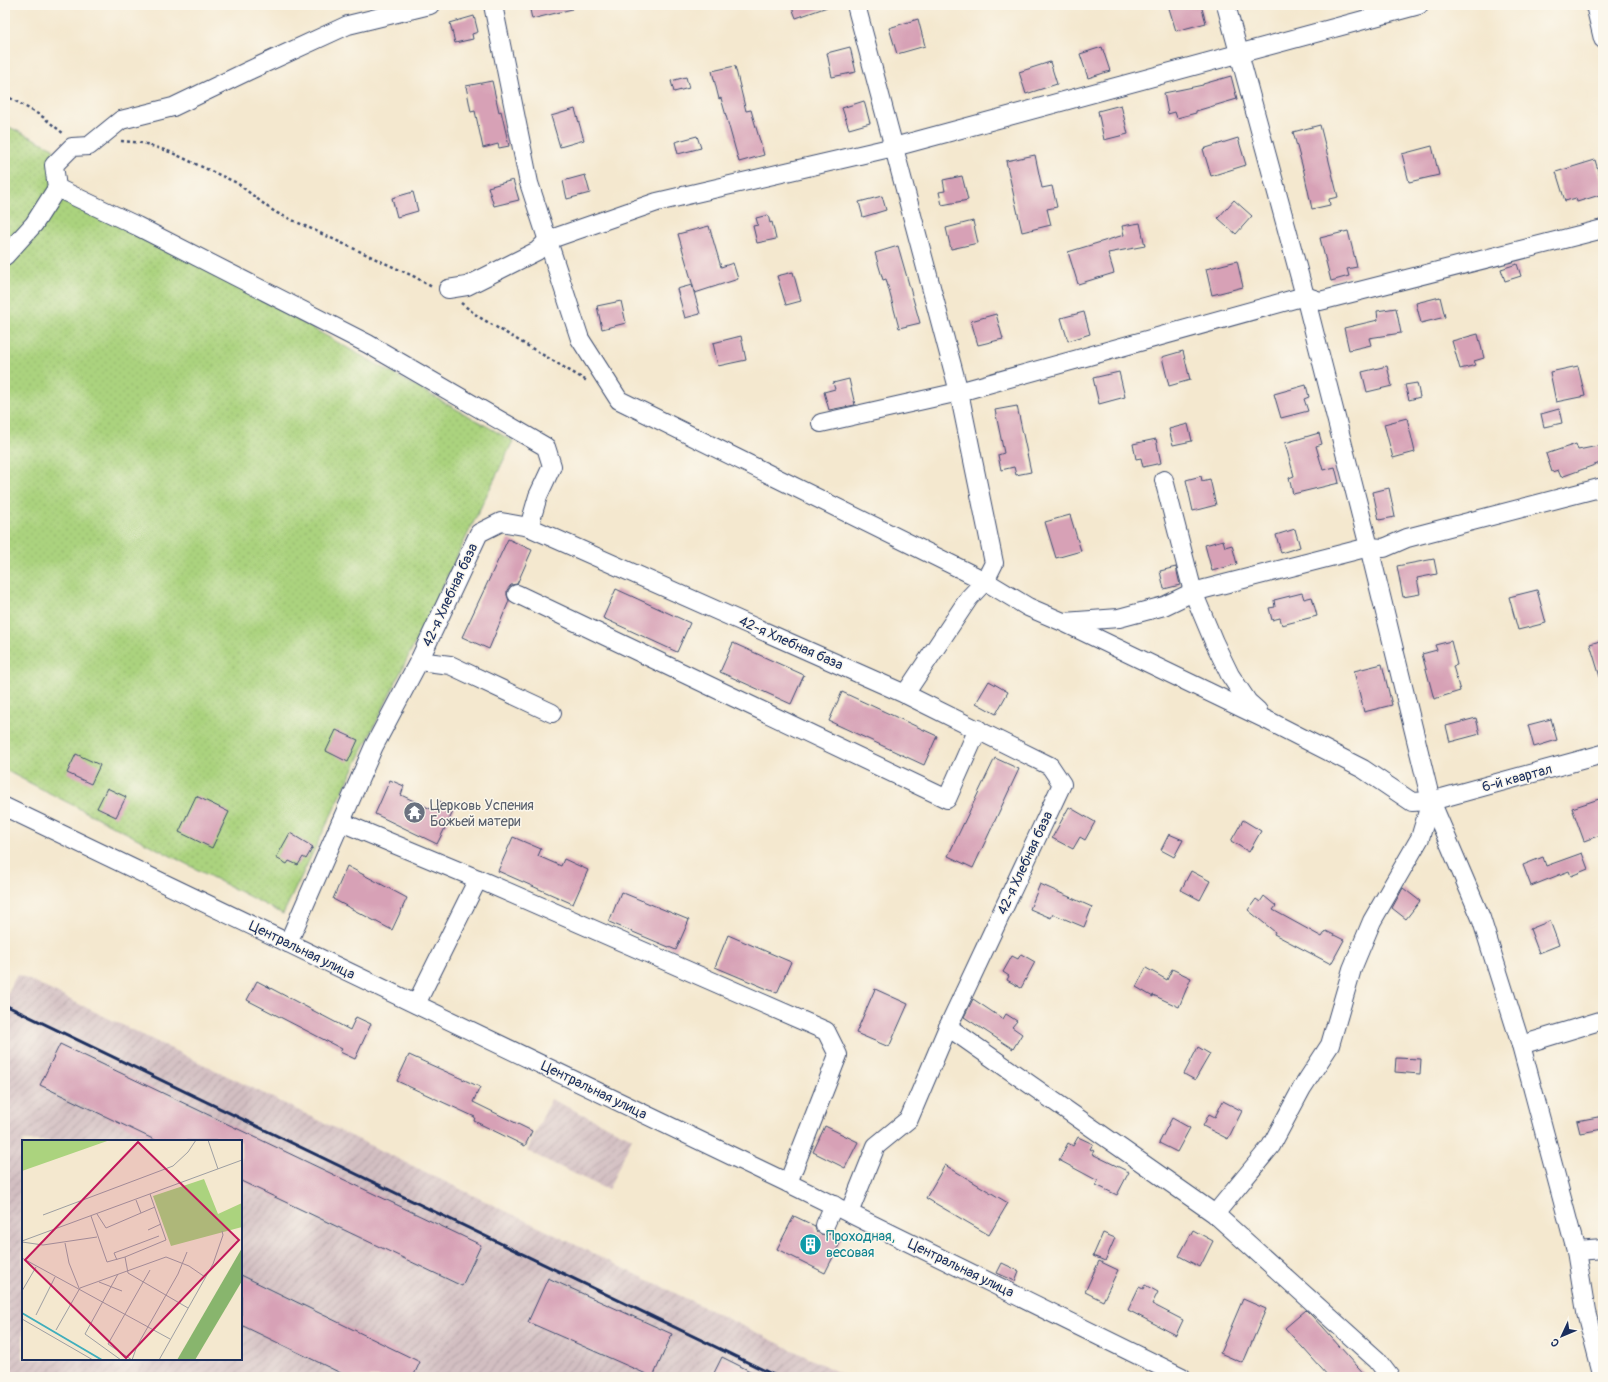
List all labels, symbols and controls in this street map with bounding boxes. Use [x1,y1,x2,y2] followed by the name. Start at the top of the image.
[419,541,481,649] street label: 42-я Хлебная база
[736,612,846,674] street label: 42-я Хлебная база
[1480,760,1554,796] street label: 6-й квартал
[430,797,534,830] place label: Церковь Успения Божьей матери
[401,800,427,826] temple icon: Церковь Успения Божьей матери
[994,809,1056,917] street label: 42-я Хлебная база
[246,917,358,983] street label: Центральная улица
[538,1057,650,1123] street label: Центральная улица
[22,1140,242,1360] inset map
[826,1228,895,1261] place label: Проходная, весовая
[797,1231,823,1257] building icon: Проходная, весовая
[905,1235,1017,1301] street label: Центральная улица
[1542,1316,1582,1356] north arrow
[1548,1335,1562,1350] text: С

